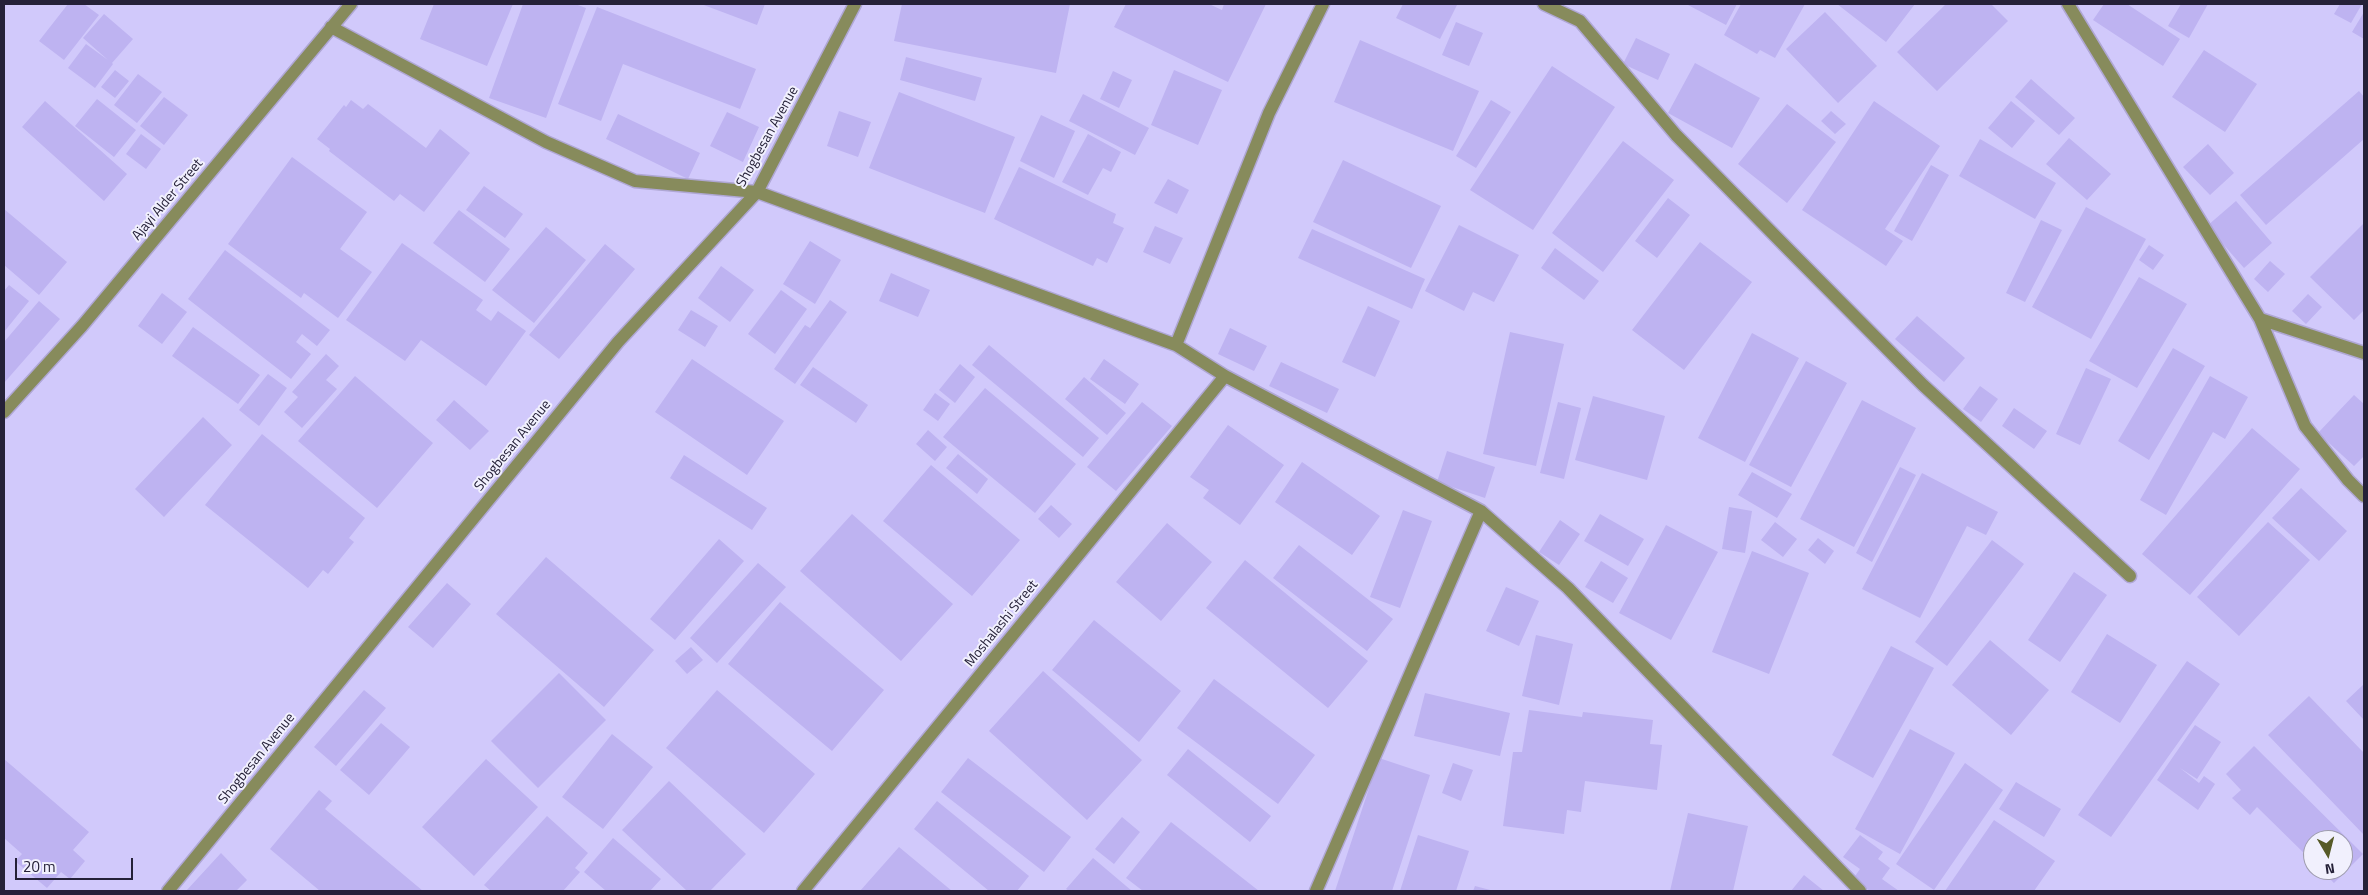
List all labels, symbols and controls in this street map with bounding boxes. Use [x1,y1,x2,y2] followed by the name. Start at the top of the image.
[733,84,803,190] street label: Shogbesan Avenue
[129,156,207,244] street label: Ajayi Alder Street
[471,397,555,495] street label: Shogbesan Avenue
[962,577,1042,671] street label: Moshalashi Street
[215,710,299,808] street label: Shogbesan Avenue
[2303,830,2353,880] north arrow
[18,848,135,880] scale bar
[23,855,56,878] text: 20 m
[2324,858,2336,880] text: N

